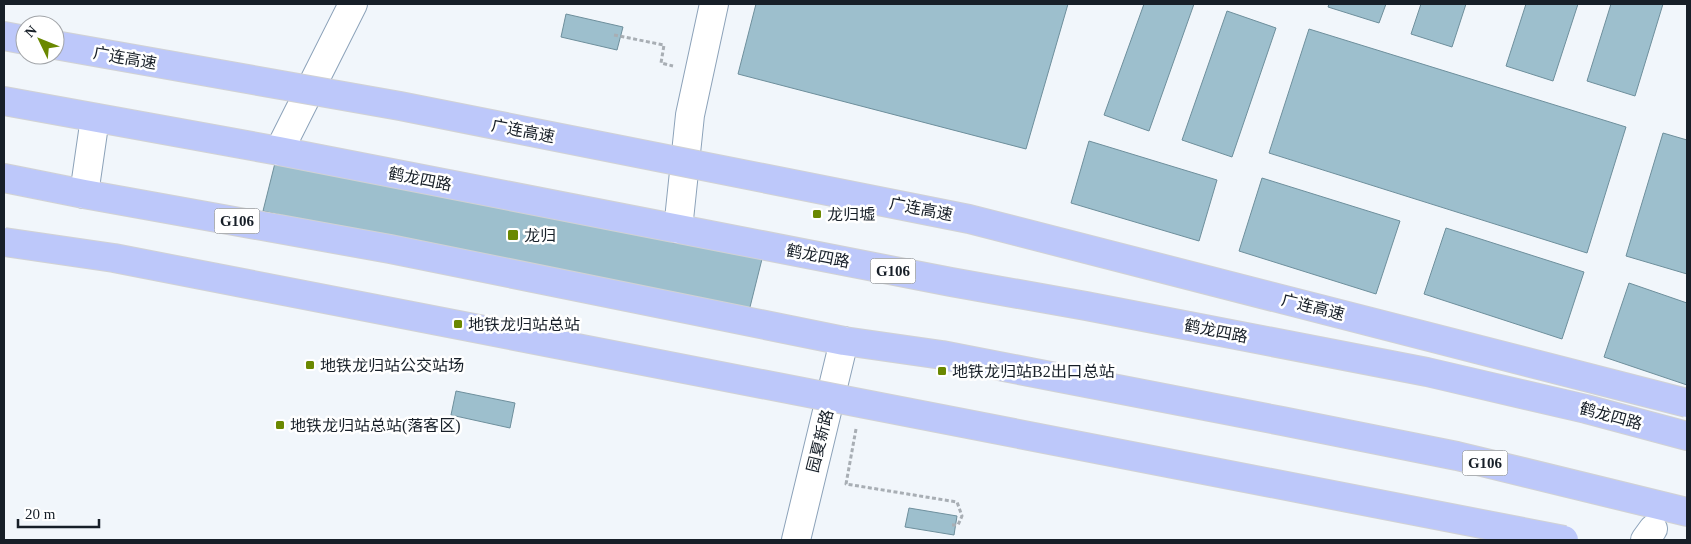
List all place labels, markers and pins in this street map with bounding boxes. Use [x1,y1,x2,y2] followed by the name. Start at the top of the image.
[827,206,875,223] place label: 龙归墟
[811,208,823,220] marker: 龙归墟
[524,227,556,244] place label: 龙归
[506,228,520,242] marker: 龙归
[468,316,580,333] place label: 地铁龙归站总站
[452,318,464,330] marker: 地铁龙归站总站
[320,357,464,374] place label: 地铁龙归站公交站场
[304,359,316,371] marker: 地铁龙归站公交站场
[952,363,1115,380] place label: 地铁龙归站B2出口总站
[936,365,948,377] marker: 地铁龙归站B2出口总站
[290,417,461,435] place label: 地铁龙归站总站(落客区)
[274,419,286,431] marker: 地铁龙归站总站(落客区)

